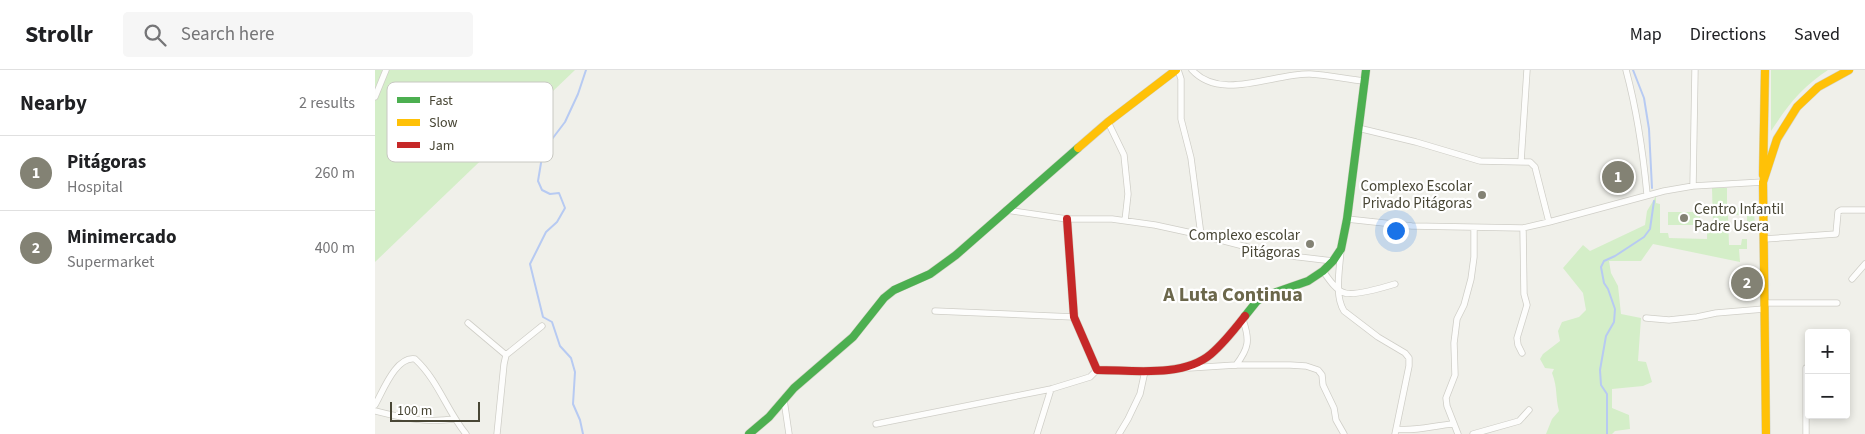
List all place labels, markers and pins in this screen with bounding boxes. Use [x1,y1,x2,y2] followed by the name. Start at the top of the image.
[1602,158,1634,196] pin: 1
[1360,176,1473,214] place label: Complexo Escolar Privado Pitágoras
[1476,189,1488,201] marker: Complexo Escolar Privado Pitágoras
[1694,199,1784,237] place label: Centro Infantil Padre Usera
[1678,212,1690,224] marker: Centro Infantil Padre Usera
[1189,225,1301,263] place label: Complexo escolar Pitágoras
[1304,238,1316,250] marker: Complexo escolar Pitágoras
[1731,264,1763,302] pin: 2

